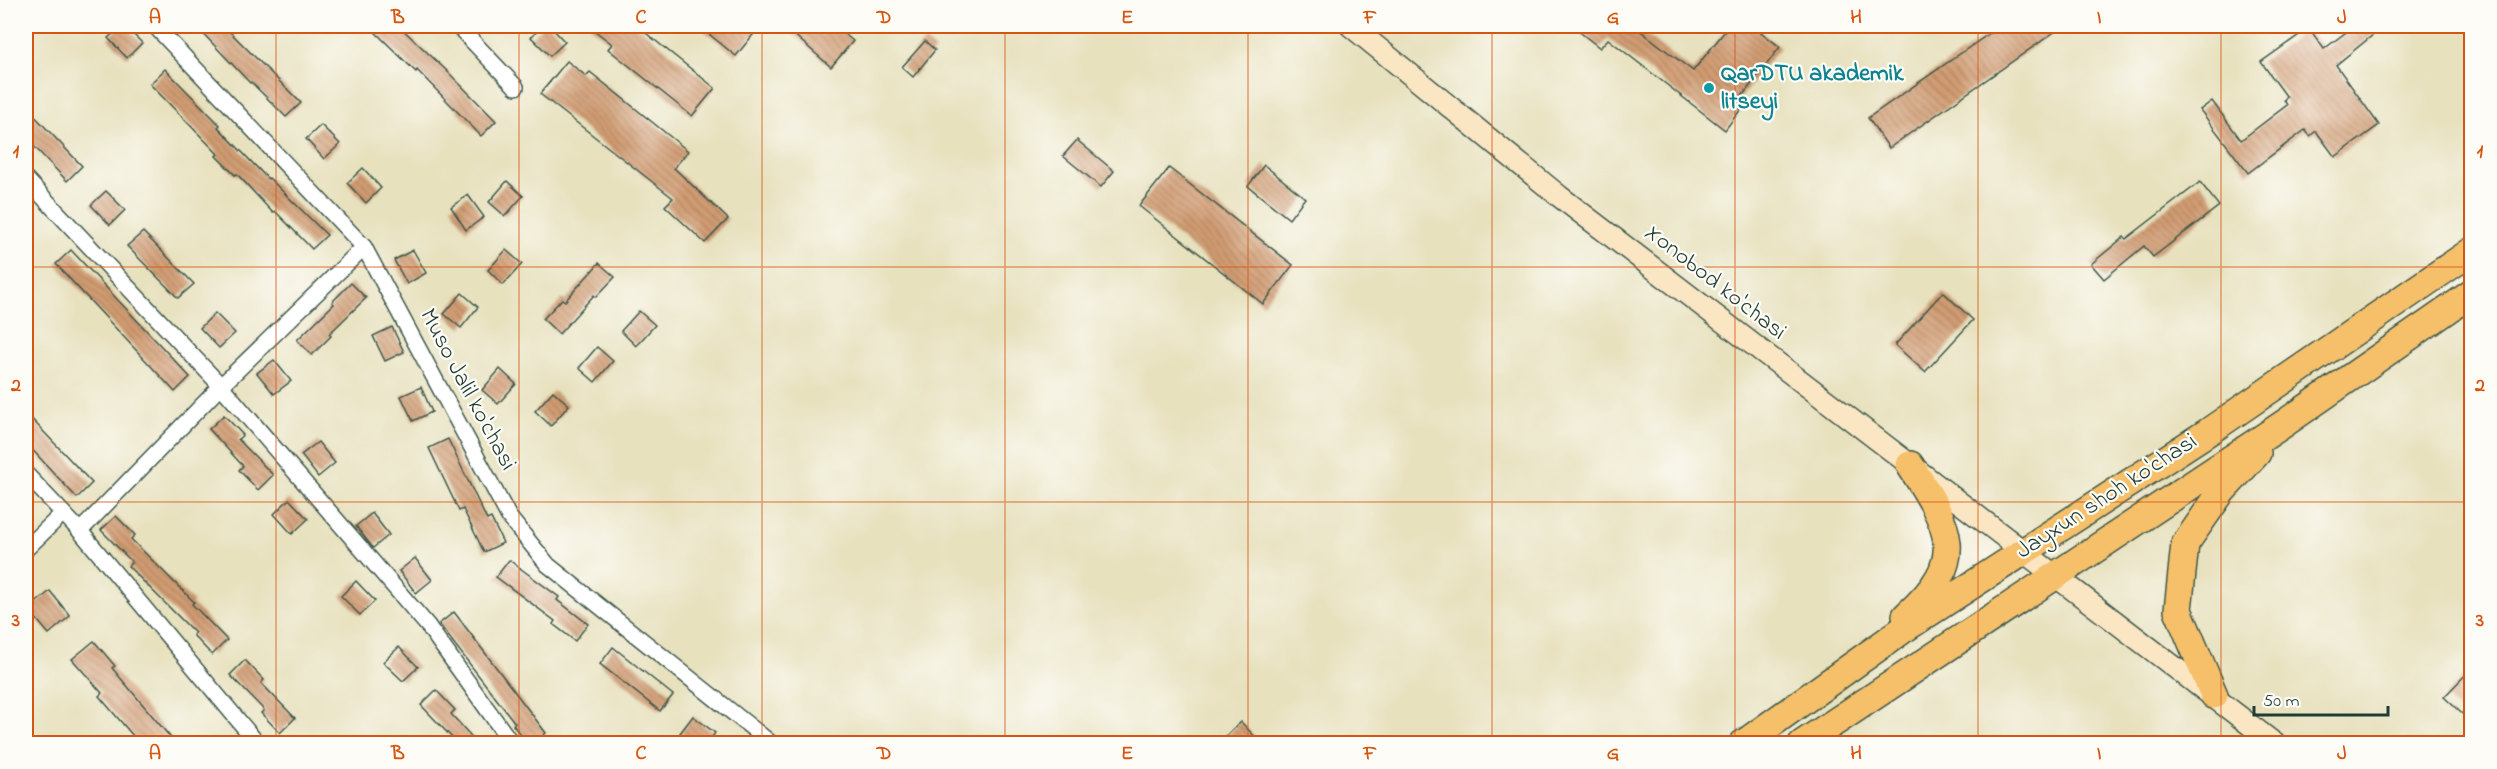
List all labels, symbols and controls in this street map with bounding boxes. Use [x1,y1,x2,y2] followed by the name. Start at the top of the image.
[149,4,161,33] text: A
[390,4,405,33] text: B
[636,4,647,33] text: C
[876,4,891,33] text: D
[1121,4,1133,33] text: E
[1363,4,1377,33] text: F
[1607,4,1620,33] text: G
[1850,4,1862,33] text: H
[2097,4,2102,33] text: I
[2337,4,2347,33] text: J
[1721,57,1904,121] place label: QarDTU akademik litseyi
[1702,81,1716,95] marker: QarDTU akademik litseyi
[13,138,20,167] text: 1
[2477,138,2484,167] text: 1
[1637,216,1793,350] street label: Xonobod ko'chasi
[410,303,524,477] street label: Muso Jalil ko'chasi
[10,372,21,401] text: 2
[2474,372,2485,401] text: 2
[2009,425,2205,570] street label: Jayxun shoh ko'chasi
[11,607,20,636] text: 3
[2475,607,2484,636] text: 3
[2254,679,2388,717] scale bar
[2263,689,2300,715] text: 50 m
[149,740,161,769] text: A
[390,740,405,769] text: B
[636,740,647,769] text: C
[876,740,891,769] text: D
[1121,740,1133,769] text: E
[1363,740,1377,769] text: F
[1607,740,1620,769] text: G
[1850,740,1862,769] text: H
[2097,740,2102,769] text: I
[2337,740,2347,769] text: J

